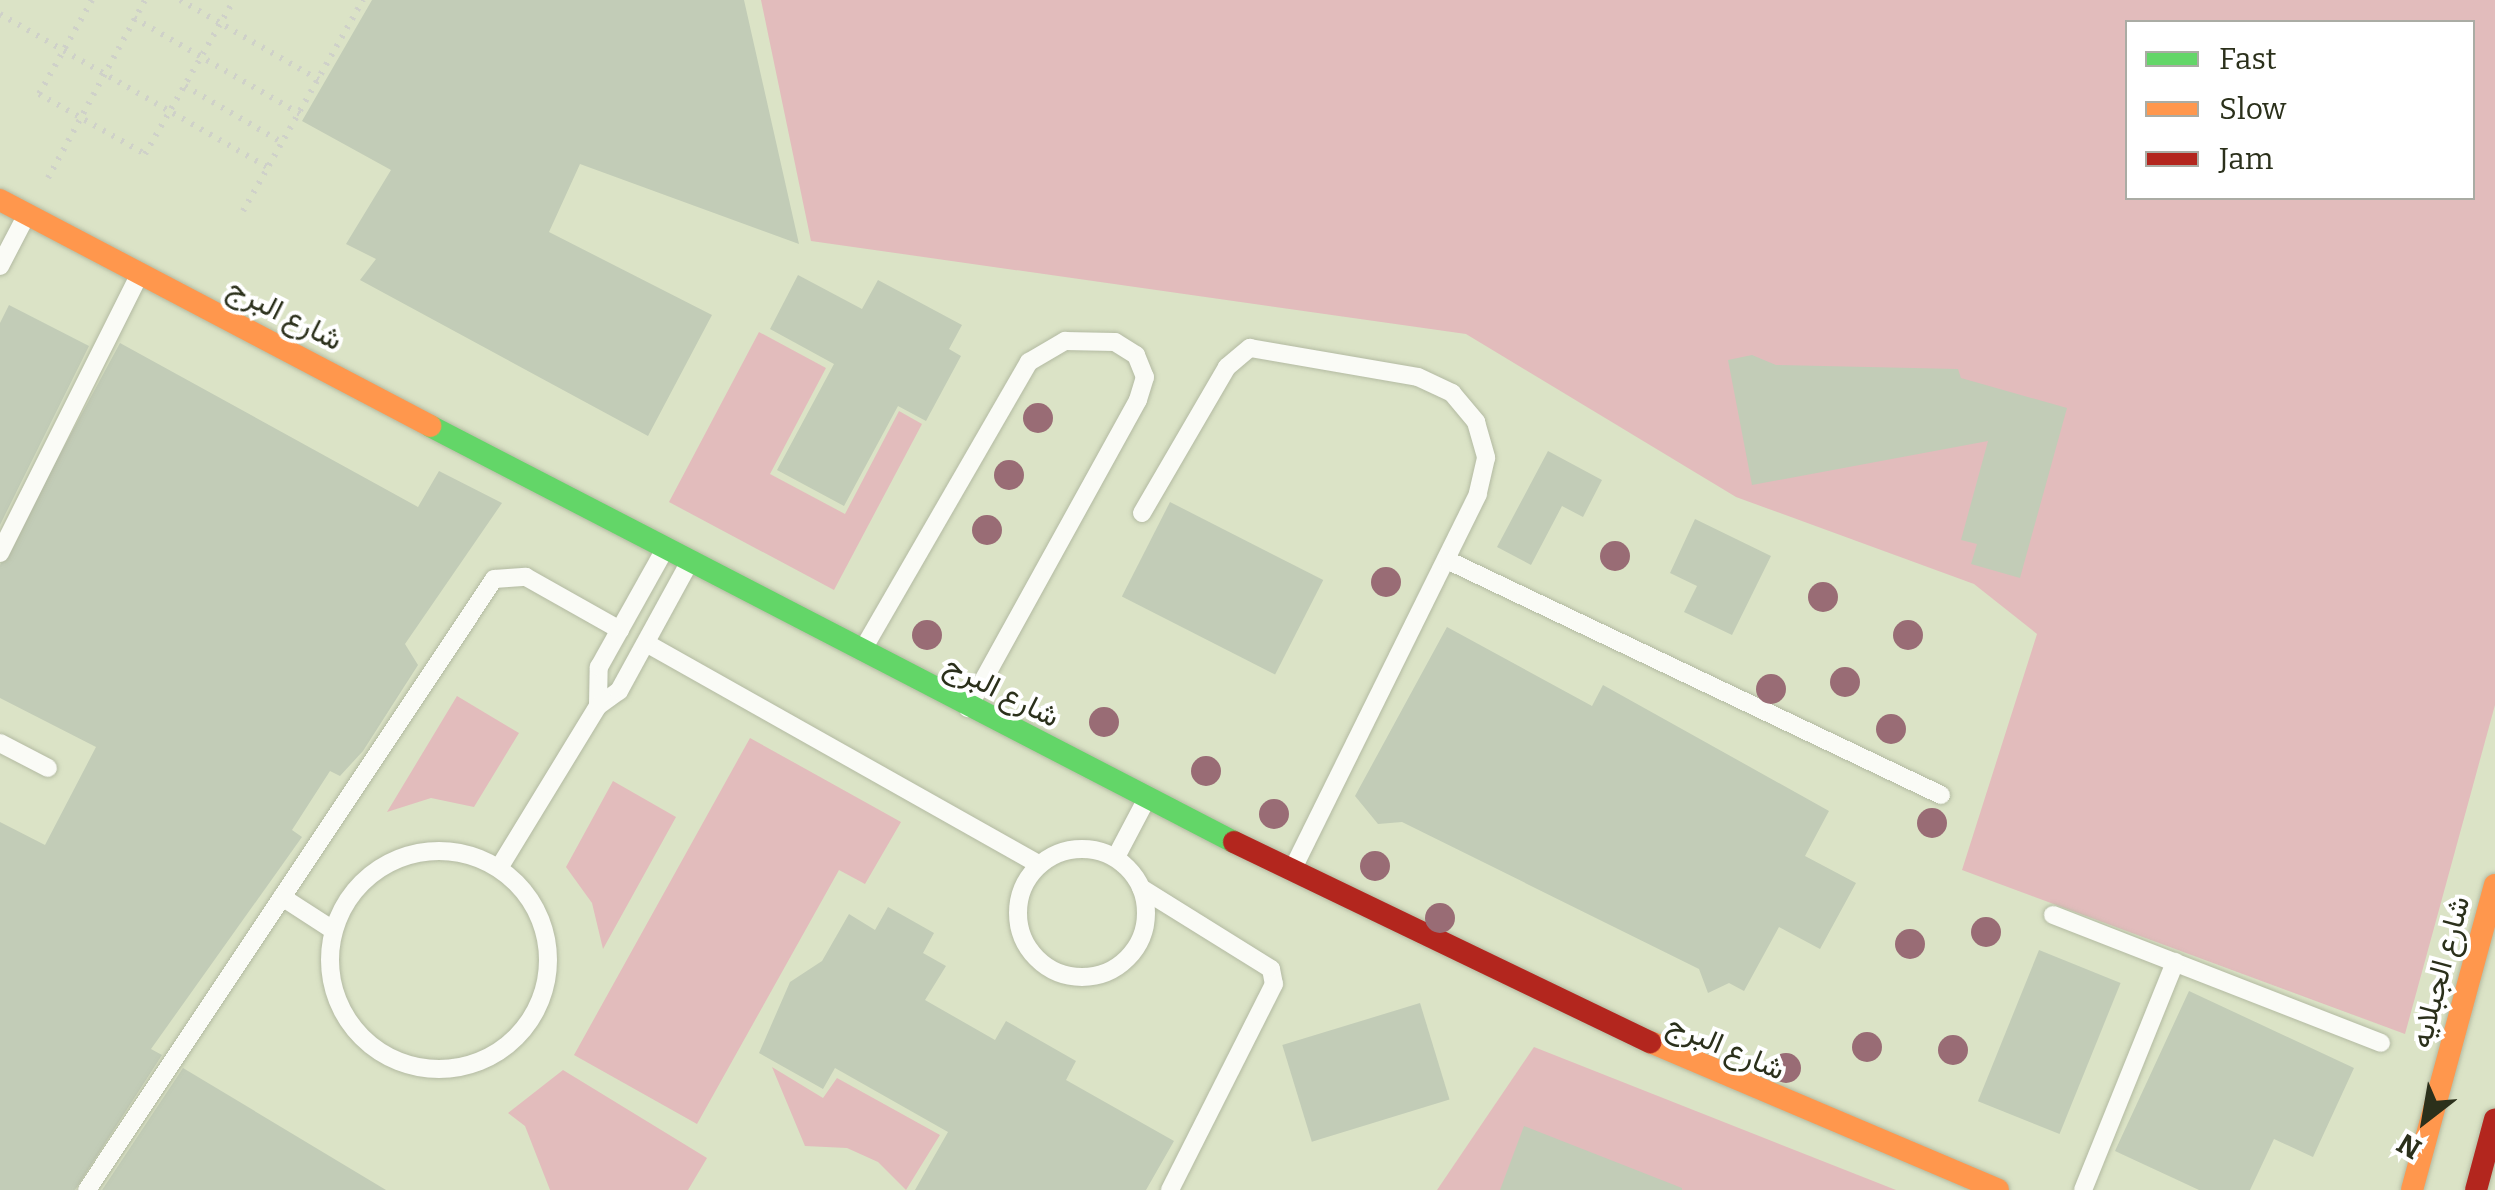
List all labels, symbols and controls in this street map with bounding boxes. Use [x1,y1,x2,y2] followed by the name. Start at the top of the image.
[2125,20,2475,200] legend
[2219,41,2277,77] text: Fast
[2219,91,2286,127] text: Slow
[2219,141,2273,177] text: Jam
[222,270,348,358] street label: شارع البرج
[939,647,1065,735] street label: شارع البرج
[2402,892,2478,1052] street label: شارع الجبلايه
[1662,1006,1790,1088] street label: شارع البرج
[2375,1070,2475,1170] north arrow
[2392,1126,2427,1166] text: N

